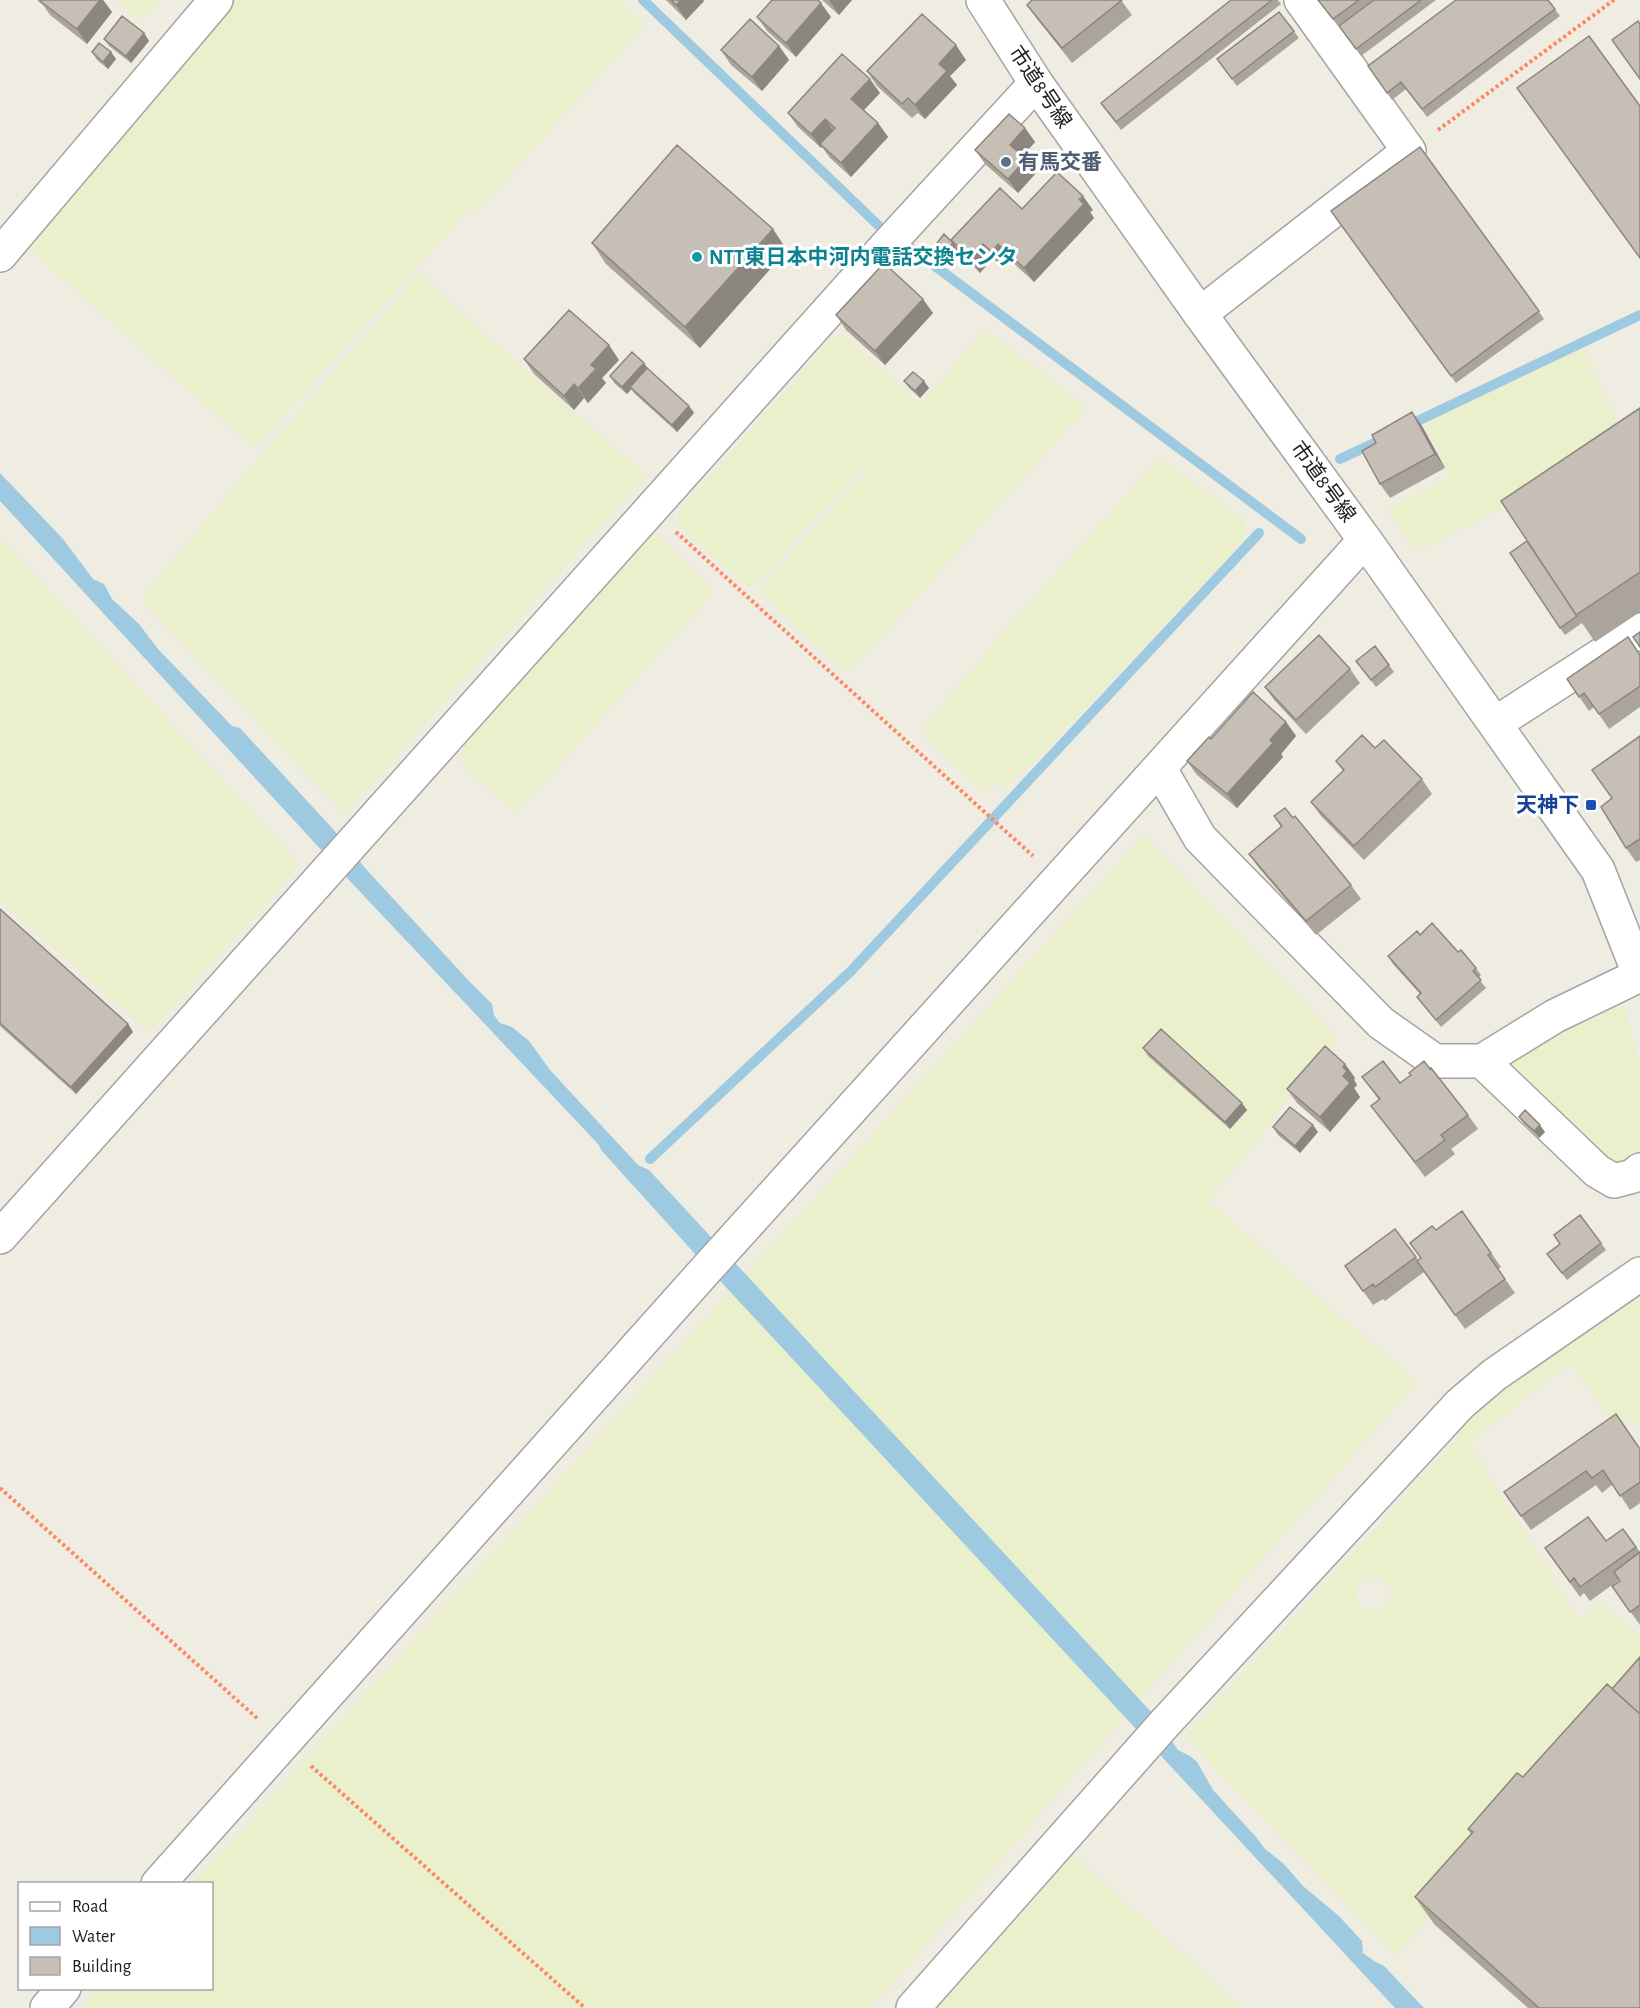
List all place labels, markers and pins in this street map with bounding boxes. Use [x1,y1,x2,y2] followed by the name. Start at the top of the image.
[1018,151,1102,173] place label: 有馬交番
[999,155,1013,169] marker: 有馬交番
[709,246,1018,268] place label: NTT東日本中河内電話交換センタ
[690,250,704,264] marker: NTT東日本中河内電話交換センタ
[1516,793,1579,816] place label: 天神下
[1584,798,1598,812] marker: 天神下

